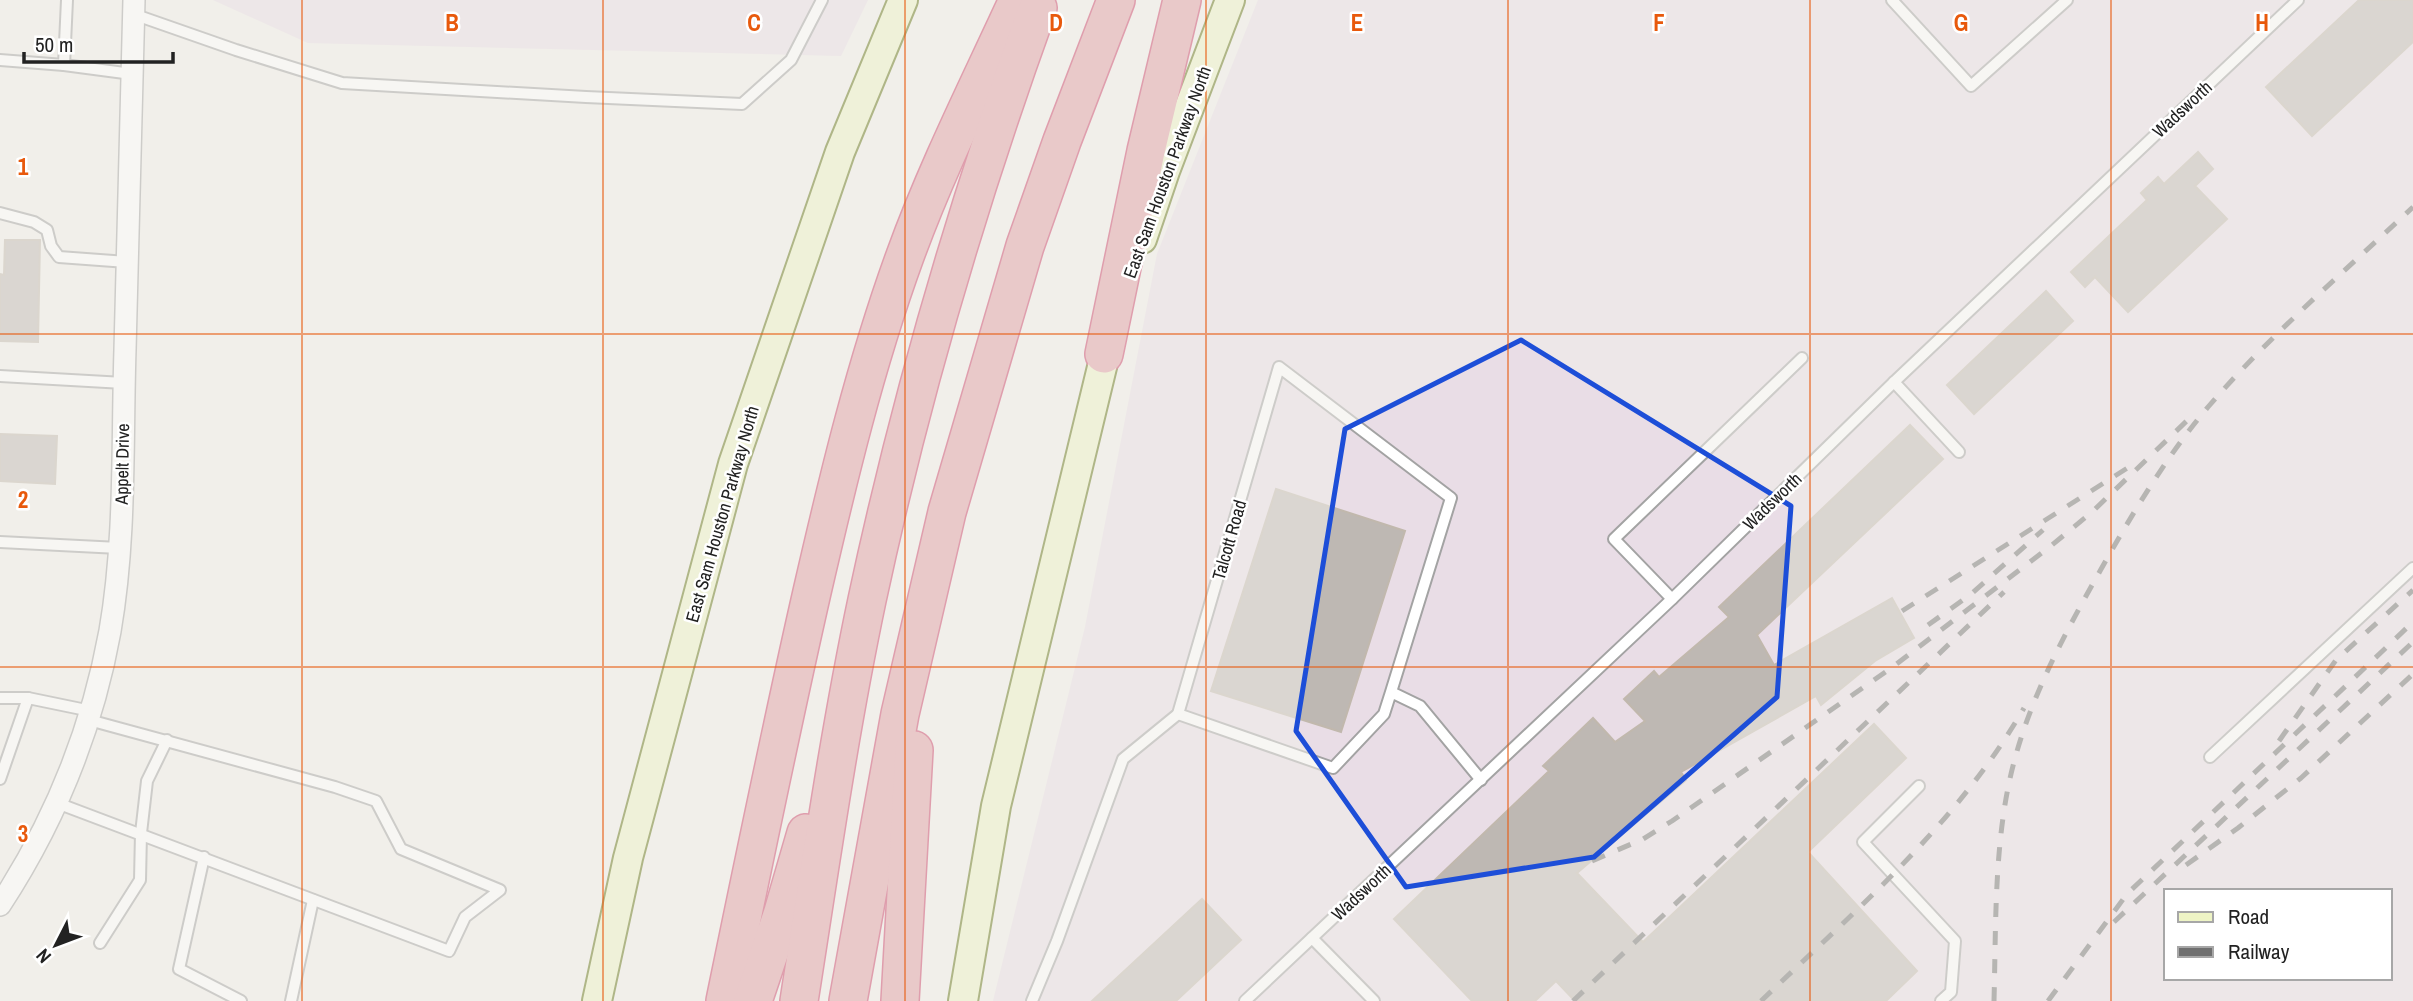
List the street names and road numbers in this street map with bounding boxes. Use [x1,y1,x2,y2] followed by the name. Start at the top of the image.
[1117,62,1217,282] street label: East Sam Houston Parkway North
[2147,75,2217,143] street label: Wadsworth
[679,403,765,625] street label: East Sam Houston Parkway North
[109,423,135,506] street label: Appelt Drive
[1737,467,1807,535] street label: Wadsworth
[1206,497,1252,583] street label: Talcott Road
[1326,858,1396,926] street label: Wadsworth

